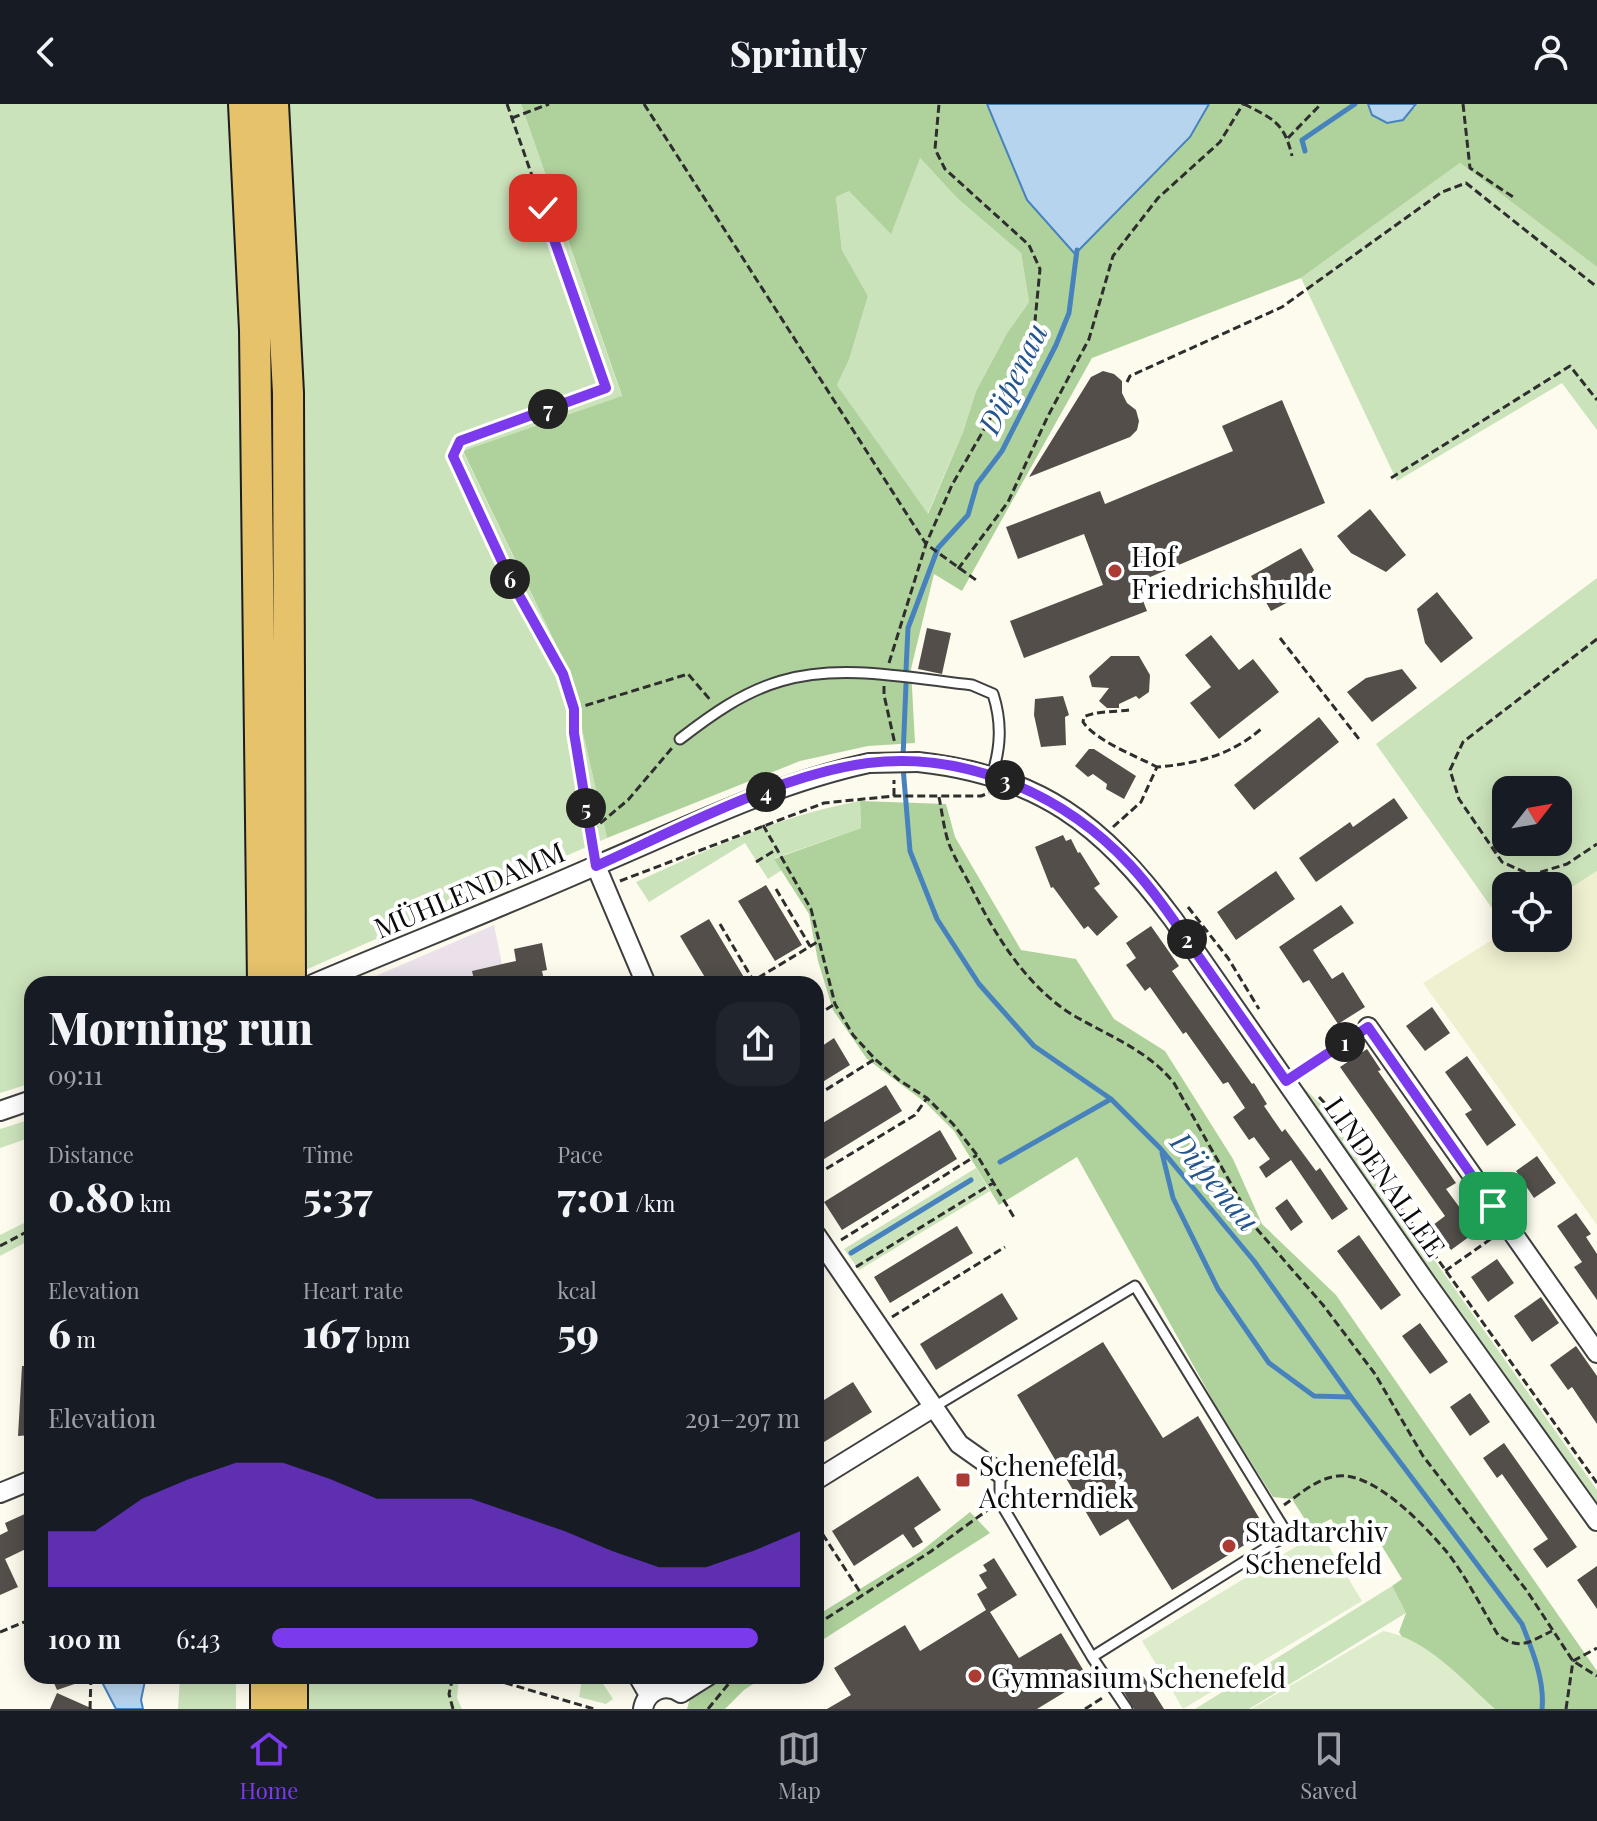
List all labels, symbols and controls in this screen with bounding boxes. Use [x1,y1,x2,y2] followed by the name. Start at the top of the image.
[730,28,867,76] text: Sprintly
[24,30,68,74] icon: back
[1529,30,1573,74] icon: person
[509,174,577,242] pin
[521,186,565,230] icon: check
[968,316,1056,441] water label: Düpenau
[528,389,568,429] pin: 7
[543,394,553,424] text: 7
[1131,537,1332,606] place label: Hof Friedrichshulde
[490,559,530,599] pin: 6
[1106,562,1124,580] marker: Hof Friedrichshulde
[504,564,516,594] text: 6
[985,760,1025,800] pin: 3
[1000,765,1010,795] text: 3
[746,772,786,812] pin: 4
[1492,776,1572,856] north arrow
[1492,776,1572,952] map controls
[760,777,772,807] text: 4
[566,788,606,828] pin: 5
[581,793,591,823] text: 5
[368,832,570,946] street label: MÜHLENDAMM
[1492,872,1572,952] button: locate
[1167,919,1207,959] pin: 2
[1181,924,1193,954] text: 2
[48,997,313,1056] text: Morning run
[716,1002,800,1086] button: share
[1325,1022,1365,1062] pin: 1
[1341,1027,1349,1057] text: 1
[48,1057,103,1092] text: 09:11
[1317,1089,1455,1263] street label: LINDENALLEE
[1162,1122,1269,1239] water label: Düpenau
[48,1139,134,1169] text: Distance
[303,1139,353,1169] text: Time
[557,1139,603,1169] text: Pace
[48,1169,135,1222] text: 0.80
[303,1169,372,1222] text: 5:37
[557,1169,630,1222] text: 7:01
[1459,1172,1527,1240] pin
[1471,1184,1515,1228] icon: arrive
[135,1188,171,1218] text: km
[630,1188,675,1218] text: /km
[48,1275,140,1305] text: Elevation
[303,1275,403,1305] text: Heart rate
[557,1275,597,1305] text: kcal
[48,1305,71,1358] text: 6
[303,1305,360,1358] text: 167
[557,1305,599,1358] text: 59
[71,1324,96,1354] text: m
[360,1324,410,1354] text: bpm
[48,1400,156,1435] text: Elevation
[685,1400,800,1435] text: 291–297 m
[978,1446,1135,1515] place label: Schenefeld, Achterndiek
[954,1471,972,1489] marker: Schenefeld, Achterndiek
[1245,1512,1388,1581] place label: Stadtarchiv Schenefeld
[1220,1537,1238,1555] marker: Stadtarchiv Schenefeld
[48,1621,121,1656] text: 100 m
[176,1621,220,1656] text: 6:43
[991,1658,1286,1695] place label: Gymnasium Schenefeld
[966,1667,984,1685] marker: Gymnasium Schenefeld
[239,1727,298,1805] tab: Home
[777,1727,821,1805] tab: Map
[1300,1727,1358,1805] tab: Saved

